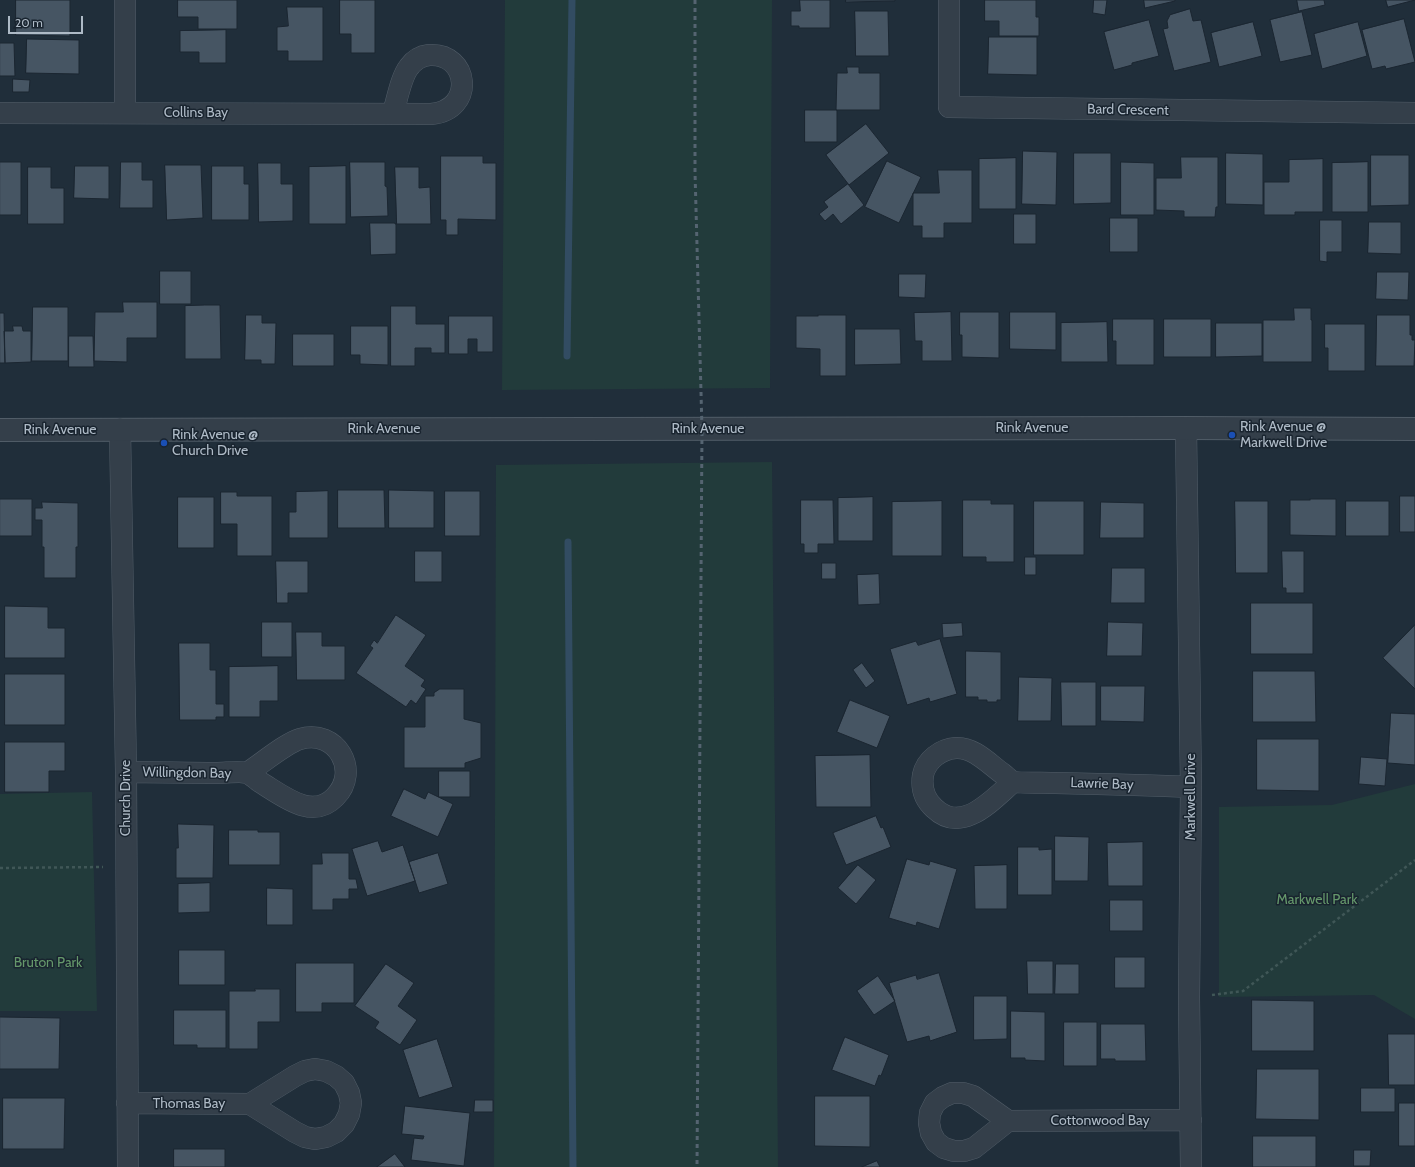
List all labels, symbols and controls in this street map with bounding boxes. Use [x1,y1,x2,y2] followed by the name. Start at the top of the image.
[10,8,85,34] scale bar
[15,15,43,30] text: 20 m
[1087,101,1169,119] street label: Bard Crescent
[164,105,228,121] street label: Collins Bay
[1240,419,1327,452] place label: Rink Avenue @ Markwell Drive
[996,420,1068,436] street label: Rink Avenue
[348,421,420,437] street label: Rink Avenue
[672,421,744,437] street label: Rink Avenue
[24,422,96,438] street label: Rink Avenue
[172,427,258,460] place label: Rink Avenue @ Church Drive
[1227,430,1237,440] marker: Rink Avenue @ Markwell Drive
[159,438,169,448] marker: Rink Avenue @ Church Drive
[1183,753,1199,841] street label: Markwell Drive
[118,760,134,836] street label: Church Drive
[142,764,232,782] street label: Willingdon Bay
[1070,775,1134,793] street label: Lawrie Bay
[1277,892,1357,908] park label: Markwell Park
[14,955,82,971] park label: Bruton Park
[153,1096,225,1112] street label: Thomas Bay
[1050,1113,1150,1129] street label: Cottonwood Bay

